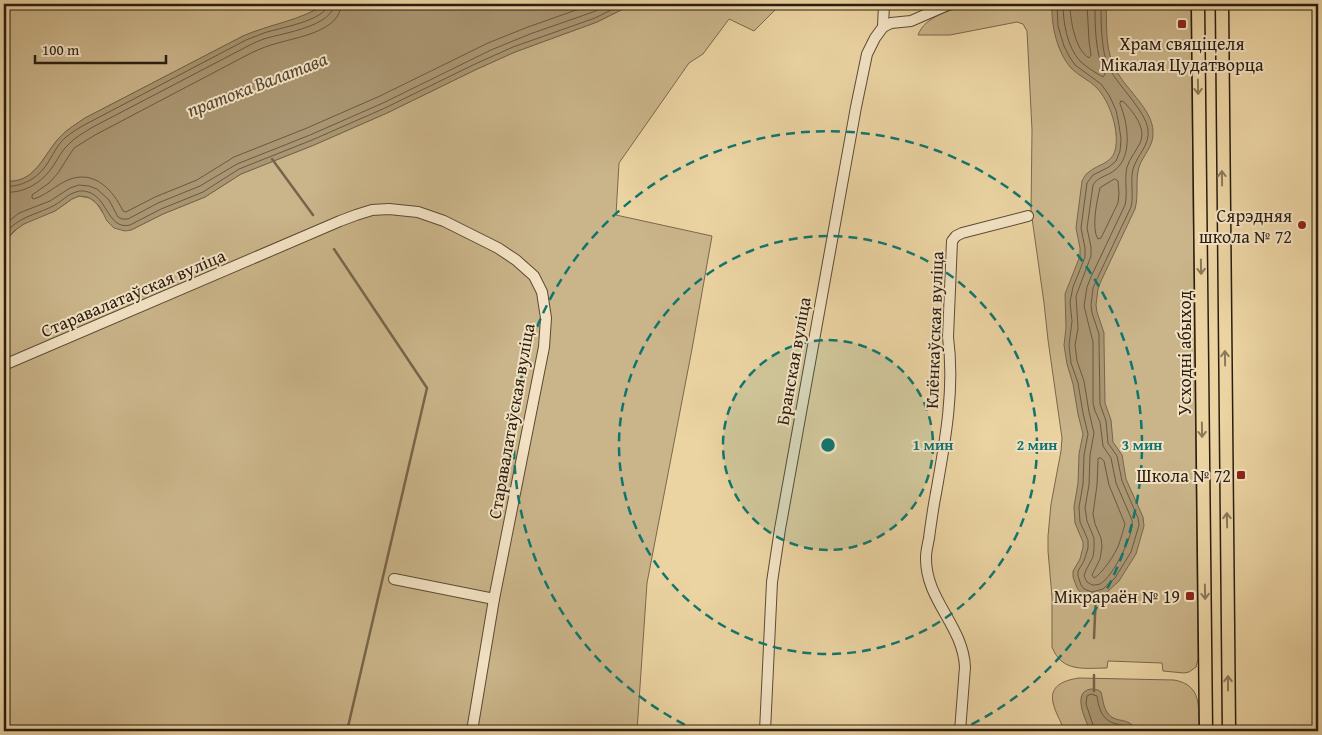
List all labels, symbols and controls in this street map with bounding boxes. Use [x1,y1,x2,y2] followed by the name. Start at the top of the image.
[1176,18,1188,30] marker: Храм свяціцеля Мікалая Цудатворца
[1100,30,1264,78] place label: Храм свяціцеля Мікалая Цудатворца
[35,32,166,64] scale bar
[42,39,80,60] text: 100 m
[183,44,331,124] water label: пратока Валатава
[1193,79,1203,95] one-way arrow
[1218,170,1227,186] one-way arrow
[1199,202,1292,250] place label: Сярэдняя школа № 72
[1296,219,1308,231] marker: Сярэдняя школа № 72
[36,242,230,344] street label: Старавалатаўская вуліца
[918,250,950,409] street label: Клёнкаўская вуліца
[1196,259,1206,275] one-way arrow
[1171,290,1198,416] street label: Усходні абыход
[768,294,818,427] street label: Бранская вуліца
[480,321,542,521] street label: Старавалатаўская вуліца
[1220,350,1230,366] one-way arrow
[1197,422,1207,438] one-way arrow
[913,434,954,455] text: 1 мин
[1017,434,1058,455] text: 2 мин
[1122,434,1163,455] text: 3 мин
[819,436,837,454] centre of rings
[1137,462,1231,489] place label: Школа № 72
[1235,469,1247,481] marker: Школа № 72
[1222,512,1231,528] one-way arrow
[1054,583,1180,610] place label: Мікрараён № 19
[1200,584,1210,600] one-way arrow
[1184,590,1196,602] marker: Мікрараён № 19
[1224,675,1233,691] one-way arrow

